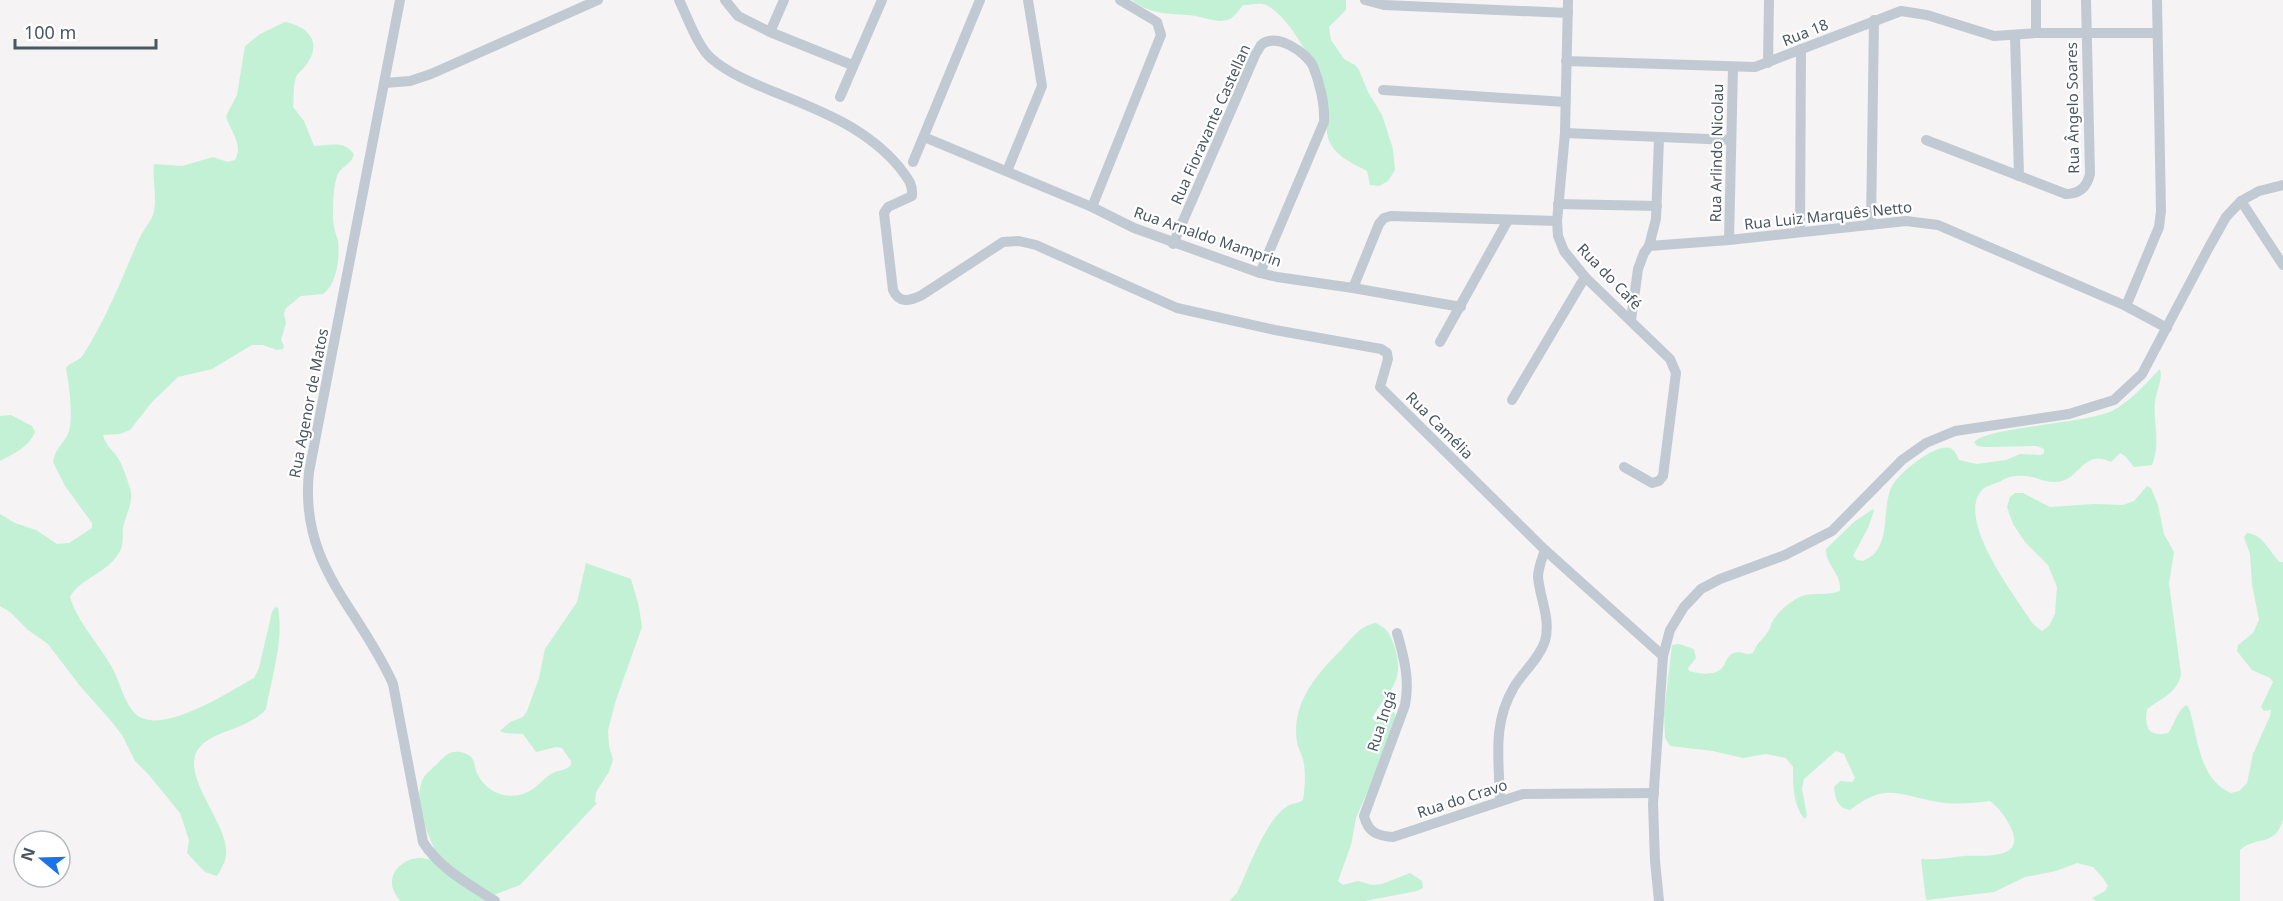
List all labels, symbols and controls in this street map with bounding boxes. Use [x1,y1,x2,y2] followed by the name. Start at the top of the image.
[15,12,156,50] scale bar
[1779,14,1831,50] street label: Rua 18
[24,20,76,44] text: 100 m
[1166,41,1254,207] street label: Rua Fioravante Castellan
[2061,42,2083,174] street label: Rua Ângelo Soares
[1705,83,1727,223] street label: Rua Arlindo Nicolau
[1743,196,1913,234] street label: Rua Luiz Marquês Netto
[1131,201,1285,271] street label: Rua Arnaldo Mamprin
[1573,239,1647,313] street label: Rua do Café
[284,327,332,479] street label: Rua Agenor de Matos
[1402,387,1478,463] street label: Rua Camélia
[1362,688,1400,754] street label: Rua Ingá
[1414,774,1510,822] street label: Rua do Cravo
[12,829,72,889] north arrow
[15,844,40,864] text: N

